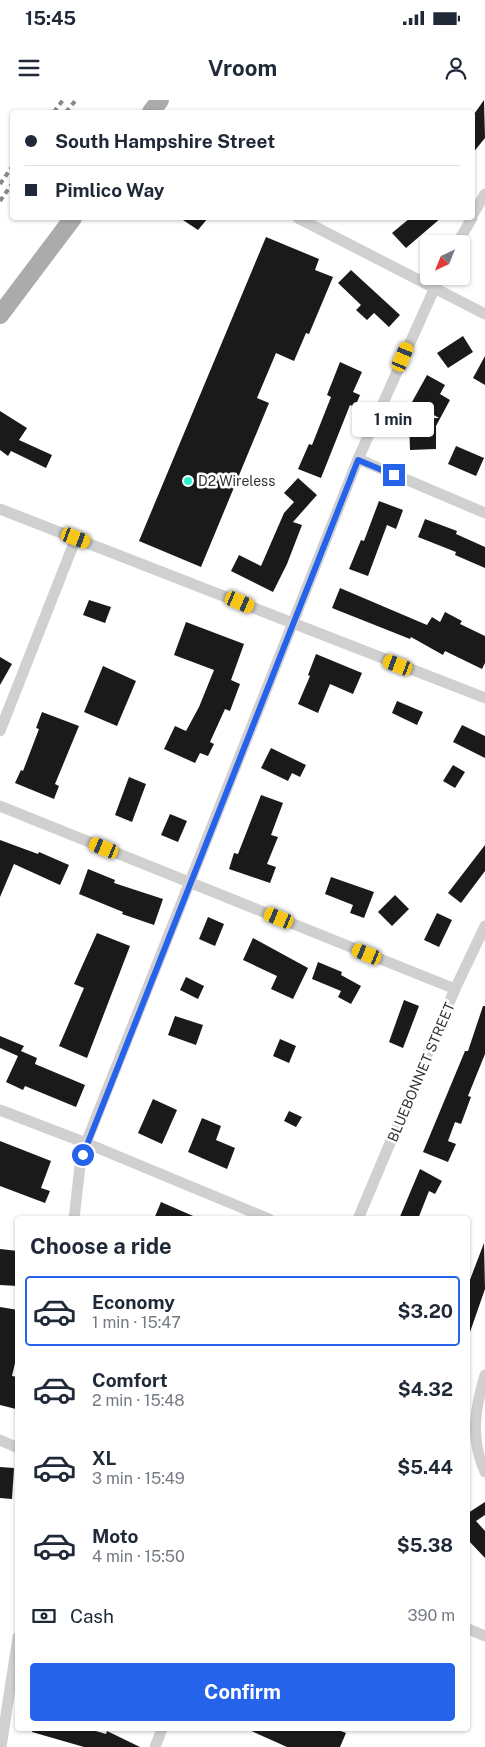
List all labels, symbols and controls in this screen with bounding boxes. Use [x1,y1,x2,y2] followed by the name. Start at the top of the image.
[25,7,76,29] text: 15:45
[15,54,43,82] icon: menu
[442,54,470,82] icon: person
[208,55,277,81] text: Vroom
[55,130,275,152] text: South Hampshire Street
[55,179,165,201] text: Pimlico Way
[420,235,470,285] north arrow
[420,235,470,285] map controls
[390,340,415,374] car
[353,402,435,438] callout: 1 min
[374,410,412,429] text: 1 min
[383,464,405,486] route end
[198,473,275,489] place label: D2 Wireless
[182,475,194,487] marker: D2 Wireless
[59,526,92,550] car
[223,589,256,615] car
[381,653,414,677] car
[87,835,120,861] car
[262,905,295,931] car
[350,941,383,967] car
[384,1000,458,1144] street label: BLUEBONNET STREET
[72,1144,94,1166] route start
[30,1233,172,1259] text: Choose a ride
[32,1289,77,1334] icon: car
[92,1291,175,1313] text: Economy
[398,1300,453,1322] text: $3.20
[92,1313,181,1332] text: 1 min · 15:47
[32,1367,77,1412] icon: car
[92,1369,168,1391] text: Comfort
[398,1378,453,1400] text: $4.32
[92,1391,185,1410] text: 2 min · 15:48
[32,1445,77,1490] icon: car
[92,1447,117,1469] text: XL
[397,1456,453,1478] text: $5.44
[92,1469,185,1488] text: 3 min · 15:49
[32,1523,77,1568] icon: car
[92,1525,138,1547] text: Moto
[397,1534,453,1556] text: $5.38
[92,1547,185,1566] text: 4 min · 15:50
[30,1602,58,1630] icon: cash
[70,1605,114,1627] text: Cash
[408,1606,455,1625] text: 390 m
[30,1663,455,1721] button: Confirm

